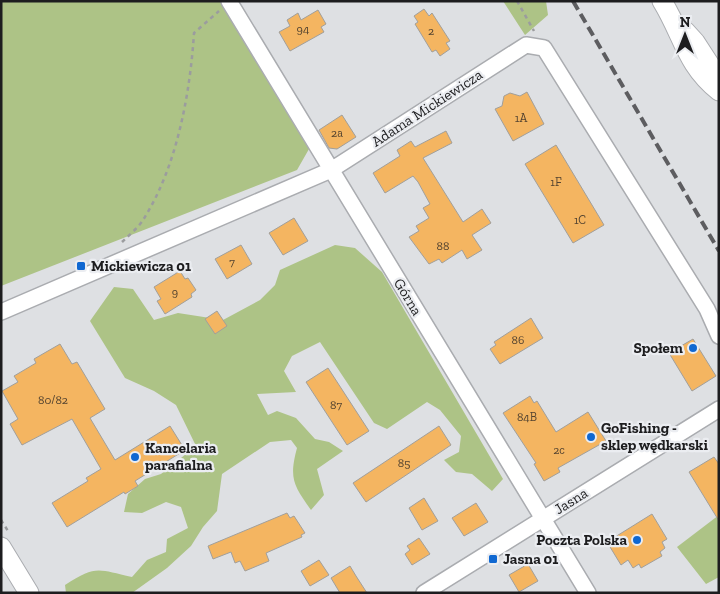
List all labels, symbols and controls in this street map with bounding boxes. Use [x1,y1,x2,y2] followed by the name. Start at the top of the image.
[660,10,710,60] north arrow
[680,14,691,31] text: N
[297,22,310,36] house number: 94
[428,24,434,38] house number: 2
[368,65,486,151] street label: Adama Mickiewicza
[515,111,527,125] house number: 1A
[331,126,343,140] house number: 2a
[550,175,562,189] house number: 1F
[574,213,586,227] house number: 1C
[437,239,449,253] house number: 88
[229,255,235,269] house number: 7
[91,257,191,275] place label: Mickiewicza 01
[75,260,87,272] marker: Mickiewicza 01
[390,275,426,319] street label: Górna
[172,285,178,299] house number: 9
[512,333,524,347] house number: 86
[633,339,683,357] place label: Społem
[687,342,699,354] marker: Społem
[38,393,68,407] house number: 80/82
[330,398,342,412] house number: 87
[517,410,537,424] house number: 84B
[601,419,708,454] place label: GoFishing - sklep wędkarski
[585,431,597,443] marker: GoFishing - sklep wędkarski
[145,439,217,474] place label: Kancelaria parafialna
[553,443,565,457] house number: 2c
[129,451,141,463] marker: Kancelaria parafialna
[398,456,410,470] house number: 85
[551,484,591,518] street label: Jasna
[536,531,627,549] place label: Poczta Polska
[631,534,643,546] marker: Poczta Polska
[503,550,558,568] place label: Jasna 01
[487,553,499,565] marker: Jasna 01

